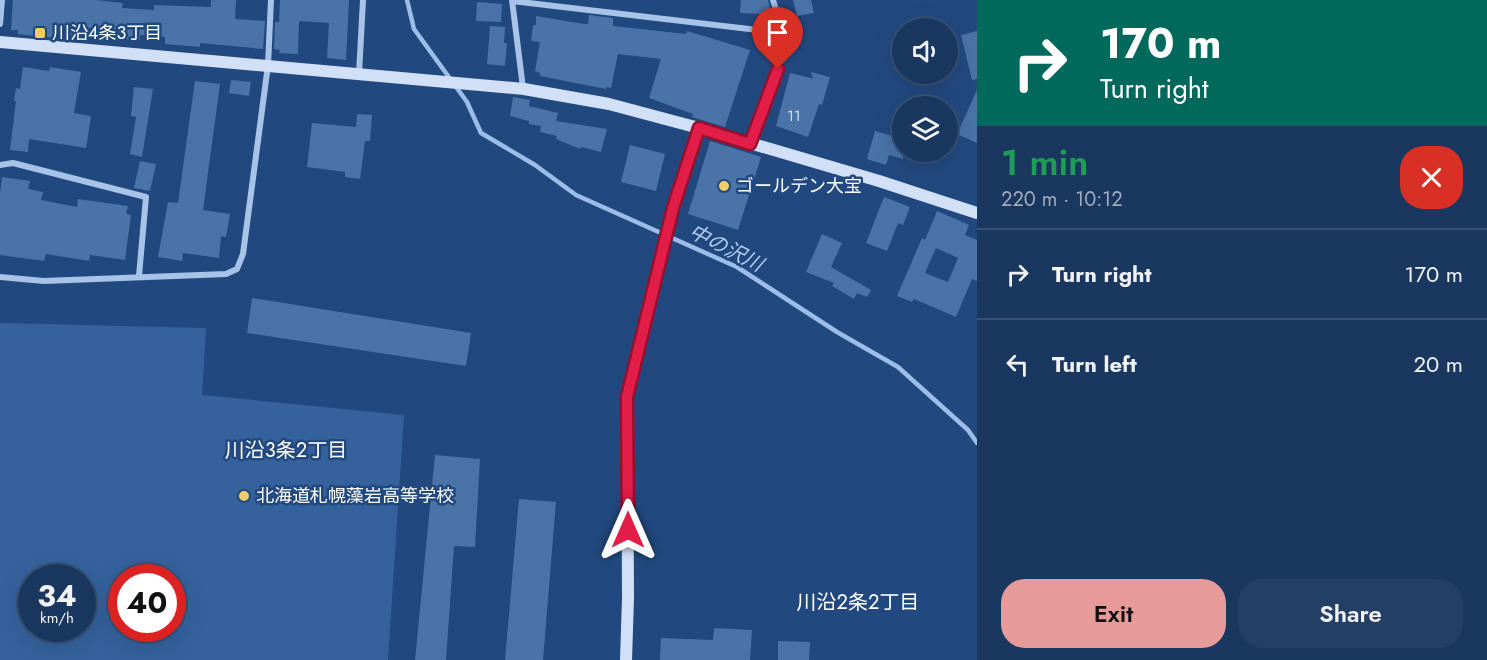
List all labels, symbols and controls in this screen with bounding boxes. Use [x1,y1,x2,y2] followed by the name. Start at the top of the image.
[752,7,803,69] pin
[1100,13,1222,74] text: 170 m
[761,16,794,49] icon: arrive
[892,18,958,162] map controls
[892,18,958,84] button: sound
[52,20,162,46] place label: 川沿4条3丁目
[1001,24,1079,102] icon: right
[33,26,47,40] marker: 川沿4条3丁目
[1100,69,1208,108] text: Turn right
[892,96,958,162] button: layers
[787,105,801,127] house number: 11
[1001,136,1088,188] text: 1 min
[1400,146,1463,209] button: close
[736,173,862,199] place label: ゴールデン大宝
[717,179,731,193] marker: ゴールデン大宝
[1001,185,1123,214] text: 220 m · 10:12
[684,217,770,280] water label: 中の沢川
[1001,258,1034,291] icon: right
[1052,258,1152,290] text: Turn right
[1405,258,1463,290] text: 170 m
[1001,348,1034,381] icon: left
[1052,348,1137,380] text: Turn left
[1414,348,1463,380] text: 20 m
[225,436,347,465] district label: 川沿3条2丁目
[256,483,454,509] place label: 北海道札幌藻岩高等学校
[237,489,251,503] marker: 北海道札幌藻岩高等学校
[596,498,660,562] position arrow
[108,564,186,642] speed limit sign: 40
[37,574,77,617] text: 34
[1001,579,1226,648] button: Exit
[1238,579,1463,648] button: Share
[797,588,919,617] district label: 川沿2条2丁目
[40,607,74,629] text: km/h

